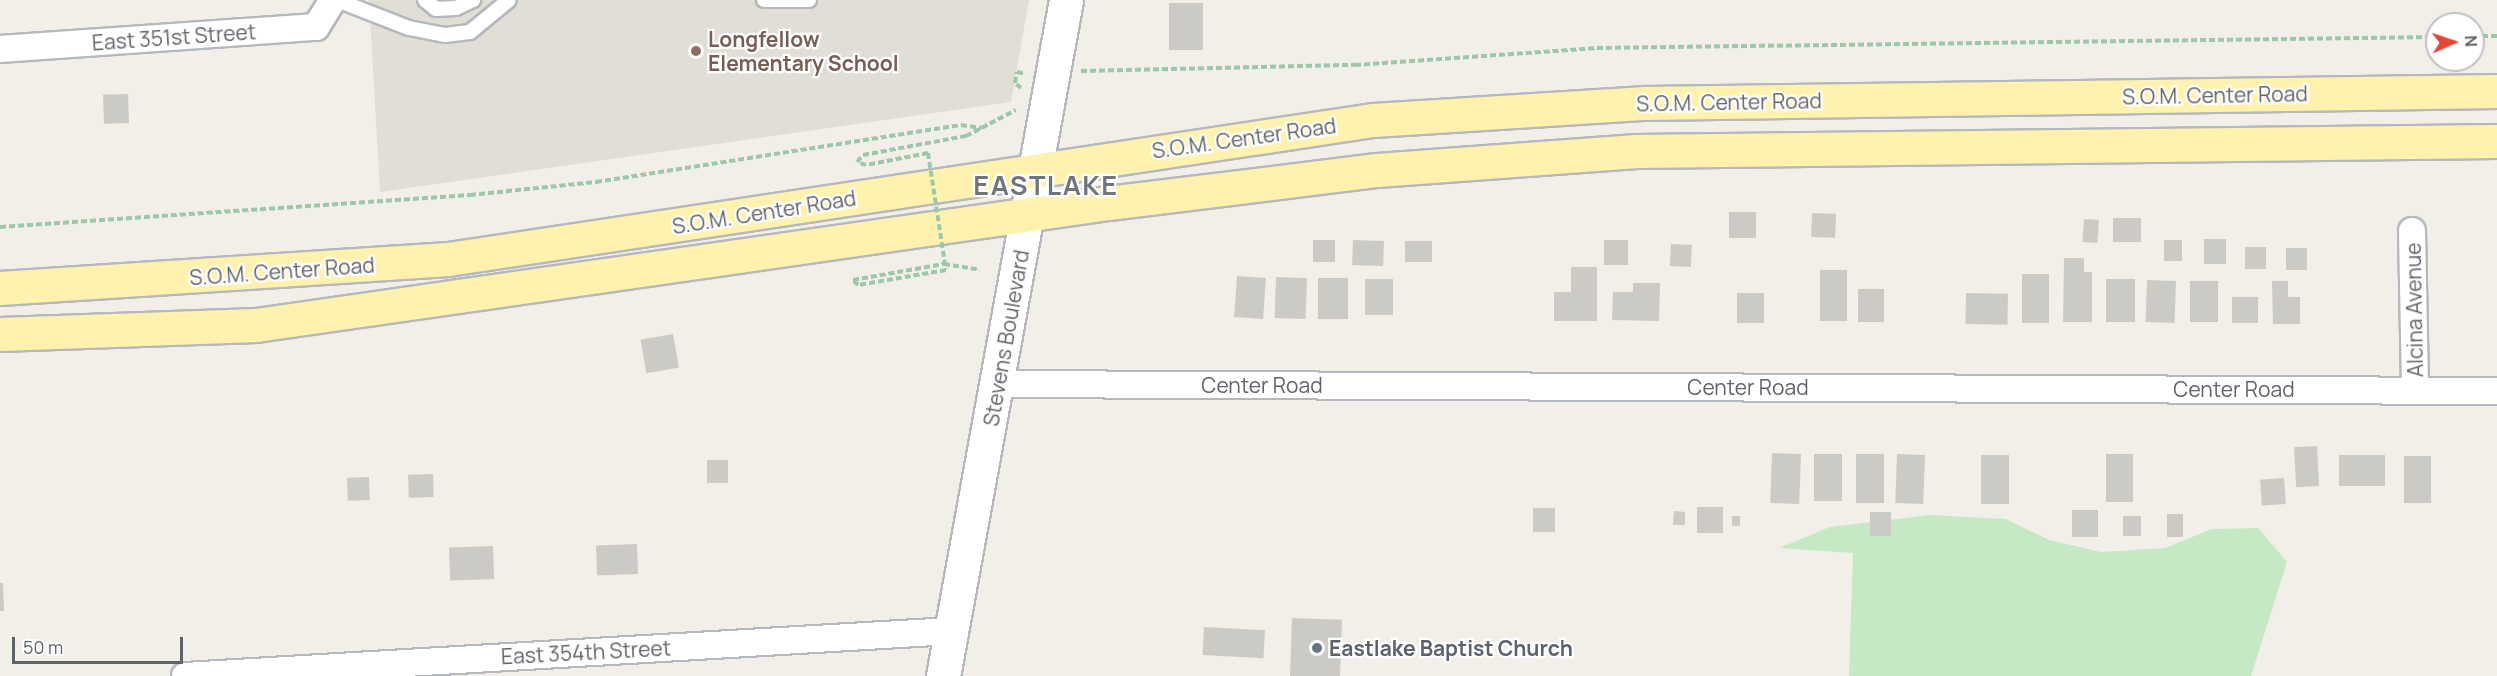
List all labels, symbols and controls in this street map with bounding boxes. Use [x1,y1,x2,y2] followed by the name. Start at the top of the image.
[2425,12,2485,72] north arrow
[91,19,257,55] street label: East 351st Street
[708,26,899,76] place label: Longfellow Elementary School
[2460,35,2482,47] text: N
[689,44,703,58] marker: Longfellow Elementary School
[2122,81,2308,109] street label: S.O.M. Center Road
[1636,88,1822,116] street label: S.O.M. Center Road
[1150,113,1338,163] street label: S.O.M. Center Road
[973,169,1119,201] district label: EASTLAKE
[670,185,858,239] street label: S.O.M. Center Road
[2400,242,2428,378] street label: Alcina Avenue
[978,248,1034,428] street label: Stevens Boulevard
[189,252,375,290] street label: S.O.M. Center Road
[1201,372,1323,398] street label: Center Road
[1687,374,1809,400] street label: Center Road
[2173,376,2295,402] street label: Center Road
[15,625,186,663] scale bar
[23,635,63,659] text: 50 m
[500,635,672,669] street label: East 354th Street
[1329,635,1573,661] place label: Eastlake Baptist Church
[1310,641,1324,655] marker: Eastlake Baptist Church

